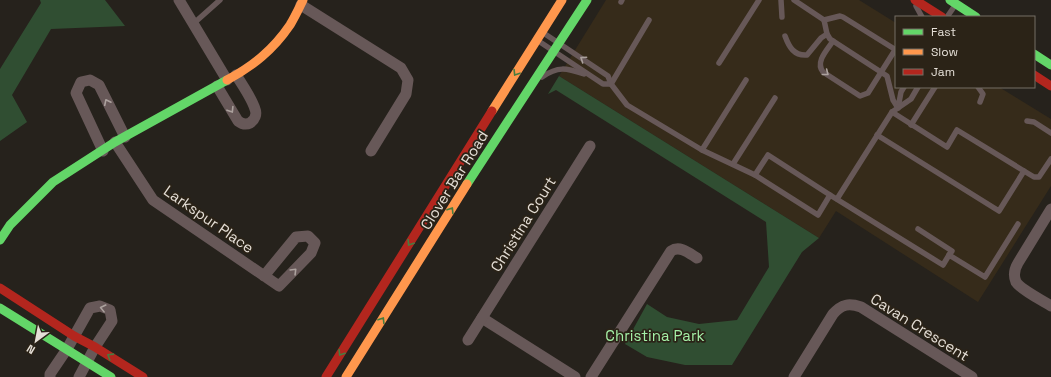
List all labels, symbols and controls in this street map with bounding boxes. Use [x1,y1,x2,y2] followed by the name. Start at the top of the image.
[895,16,1035,88] legend
[931,24,956,40] text: Fast
[931,44,958,60] text: Slow
[580,56,587,64] one-way arrow
[931,64,955,80] text: Jam
[821,68,828,75] one-way arrow
[514,69,521,76] one-way arrow
[105,99,112,106] one-way arrow
[227,106,234,113] one-way arrow
[416,127,492,233] street label: Clover Bar Road
[486,173,560,275] street label: Christina Court
[160,181,258,257] street label: Larkspur Place
[446,207,454,214] one-way arrow
[407,239,415,246] one-way arrow
[289,268,297,275] one-way arrow
[867,289,973,365] street label: Cavan Crescent
[99,305,106,313] one-way arrow
[377,317,385,324] one-way arrow
[16,321,56,361] north arrow
[605,326,705,345] park label: Christina Park
[24,342,38,357] text: N
[338,349,346,356] one-way arrow
[107,353,114,361] one-way arrow

